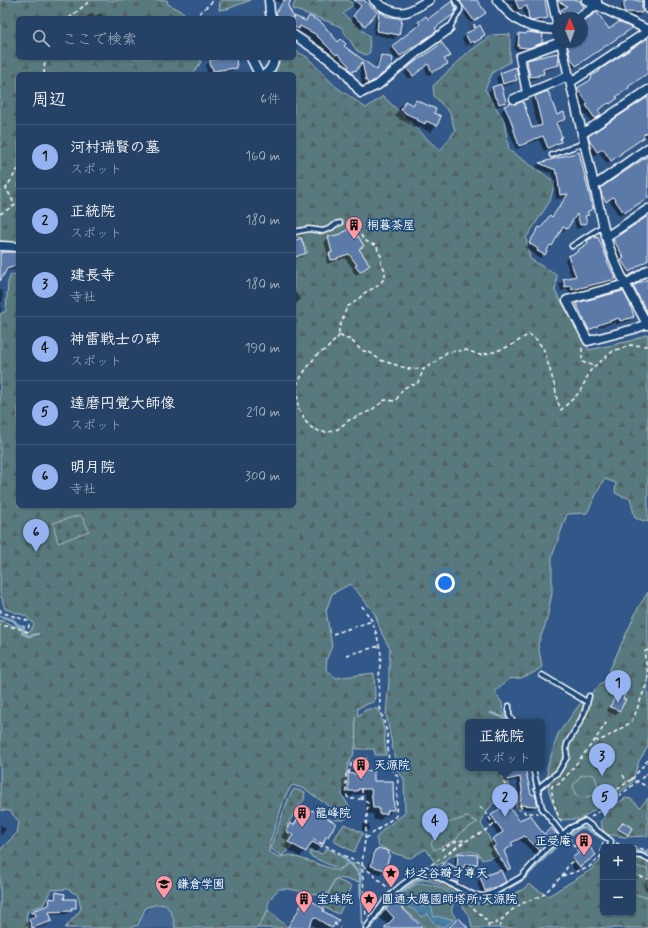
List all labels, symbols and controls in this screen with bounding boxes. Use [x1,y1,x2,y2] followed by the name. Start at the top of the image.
[552,12,588,48] north arrow
[16,16,296,60] search box
[30,27,52,49] icon: search
[62,30,137,50] text: ここで検索
[32,89,66,111] text: 周辺
[260,91,280,108] text: 6件
[70,138,160,158] text: 河村瑞賢の墓
[42,148,48,165] text: 1
[245,148,280,165] text: 160 m
[70,161,122,178] text: スポット
[70,202,115,222] text: 正統院
[42,212,48,229] text: 2
[245,212,280,229] text: 180 m
[344,215,364,240] building icon: 桐暮茶屋
[367,218,415,234] place label: 桐暮茶屋
[70,225,122,242] text: スポット
[70,266,115,286] text: 建長寺
[42,276,48,293] text: 3
[245,276,280,293] text: 180 m
[70,289,96,306] text: 寺社
[70,330,160,350] text: 神雷戦士の碑
[41,340,49,357] text: 4
[245,340,280,357] text: 190 m
[70,353,122,370] text: スポット
[70,394,175,414] text: 達磨円覚大師像
[41,404,49,421] text: 5
[246,404,280,421] text: 210 m
[70,417,122,434] text: スポット
[70,458,115,478] text: 明月院
[42,468,48,485] text: 6
[245,468,280,485] text: 300 m
[70,481,96,498] text: 寺社
[23,519,49,552] pin: 6
[435,573,455,593] your location
[605,670,631,703] pin: 1
[465,719,545,771] popup
[479,727,524,747] text: 正統院
[589,743,615,776] pin: 3
[479,750,531,767] text: スポット
[351,755,371,780] building icon: 天源院
[374,758,410,774] place label: 天源院
[492,784,518,817] pin: 2
[592,784,618,817] pin: 5
[292,803,312,828] building icon: 龍峰院
[315,806,351,822] place label: 龍峰院
[422,808,448,841] pin: 4
[574,831,594,856] building icon: 正受庵
[535,834,571,850] place label: 正受庵
[600,844,636,916] map controls
[600,844,636,880] button: +
[381,863,401,888] place icon: 杉之谷瓣才尊天
[404,866,488,882] place label: 杉之谷瓣才尊天
[154,874,174,899] school or university icon: 鎌倉学園
[177,877,225,893] place label: 鎌倉学園
[600,880,636,916] button: −
[294,889,314,914] building icon: 宝珠院
[359,889,379,914] place icon: 圓通大應國師塔所 天源院
[317,892,353,908] place label: 宝珠院
[382,892,517,908] place label: 圓通大應國師塔所 天源院

